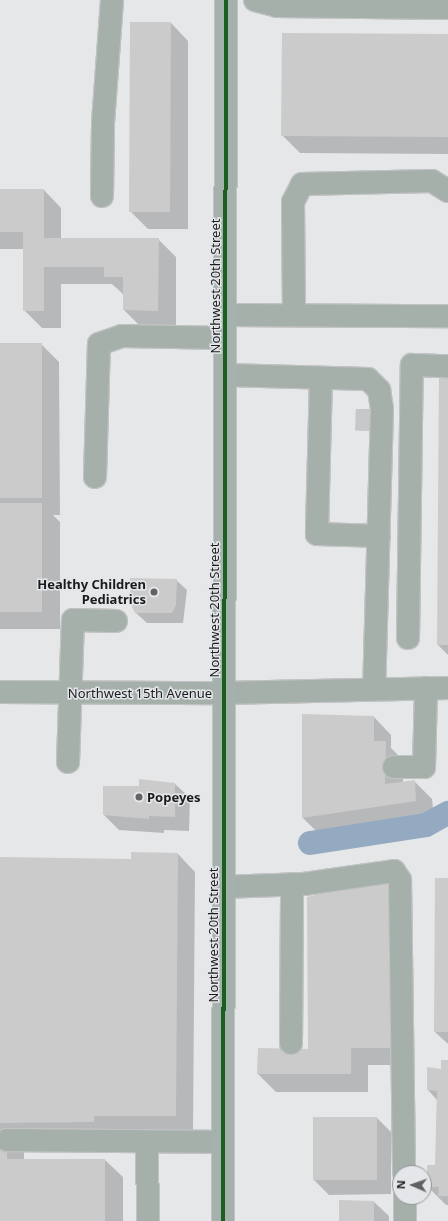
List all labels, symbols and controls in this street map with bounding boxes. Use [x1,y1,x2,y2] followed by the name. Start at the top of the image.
[207,219,223,353] street label: Northwest 20th Street
[206,543,222,677] street label: Northwest 20th Street
[37,577,146,608] place label: Healthy Children Pediatrics
[149,587,159,597] marker: Healthy Children Pediatrics
[68,685,212,701] street label: Northwest 15th Avenue
[147,789,201,805] place label: Popeyes
[134,792,144,802] marker: Popeyes
[205,868,221,1002] street label: Northwest 20th Street
[392,1165,432,1205] north arrow
[393,1180,408,1189] text: N

